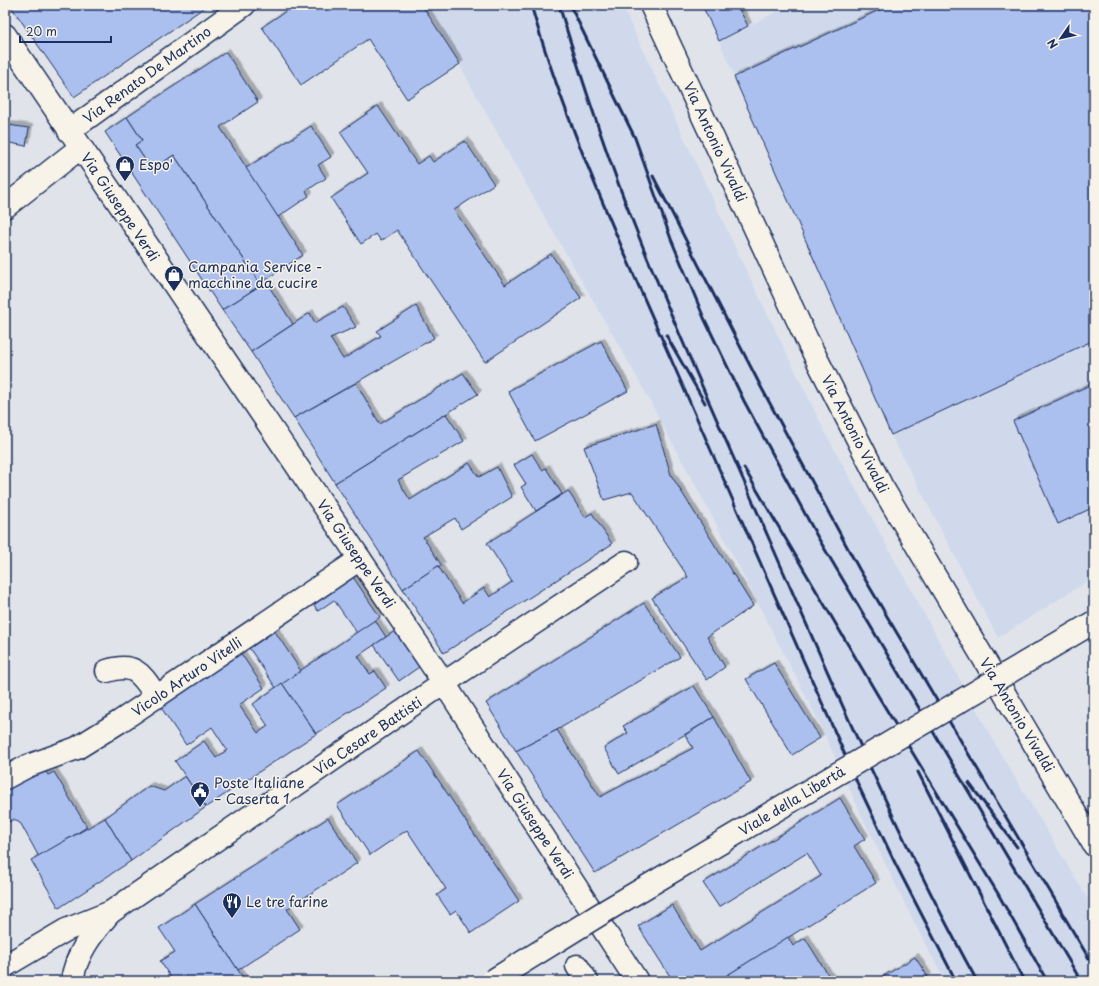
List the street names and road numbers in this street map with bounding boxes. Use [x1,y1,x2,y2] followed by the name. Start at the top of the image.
[78,21,215,128] street label: Via Renato De Martino
[678,78,753,206] street label: Via Antonio Vivaldi
[76,148,165,265] street label: Via Giuseppe Verdi
[816,371,895,497] street label: Via Antonio Vivaldi
[312,495,401,612] street label: Via Giuseppe Verdi
[127,632,246,721] street label: Vicolo Arturo Vitelli
[975,653,1060,776] street label: Via Antonio Vivaldi
[309,691,426,780] street label: Via Cesare Battisti
[735,760,849,841] street label: Viale della Libertà
[492,765,579,883] street label: Via Giuseppe Verdi

